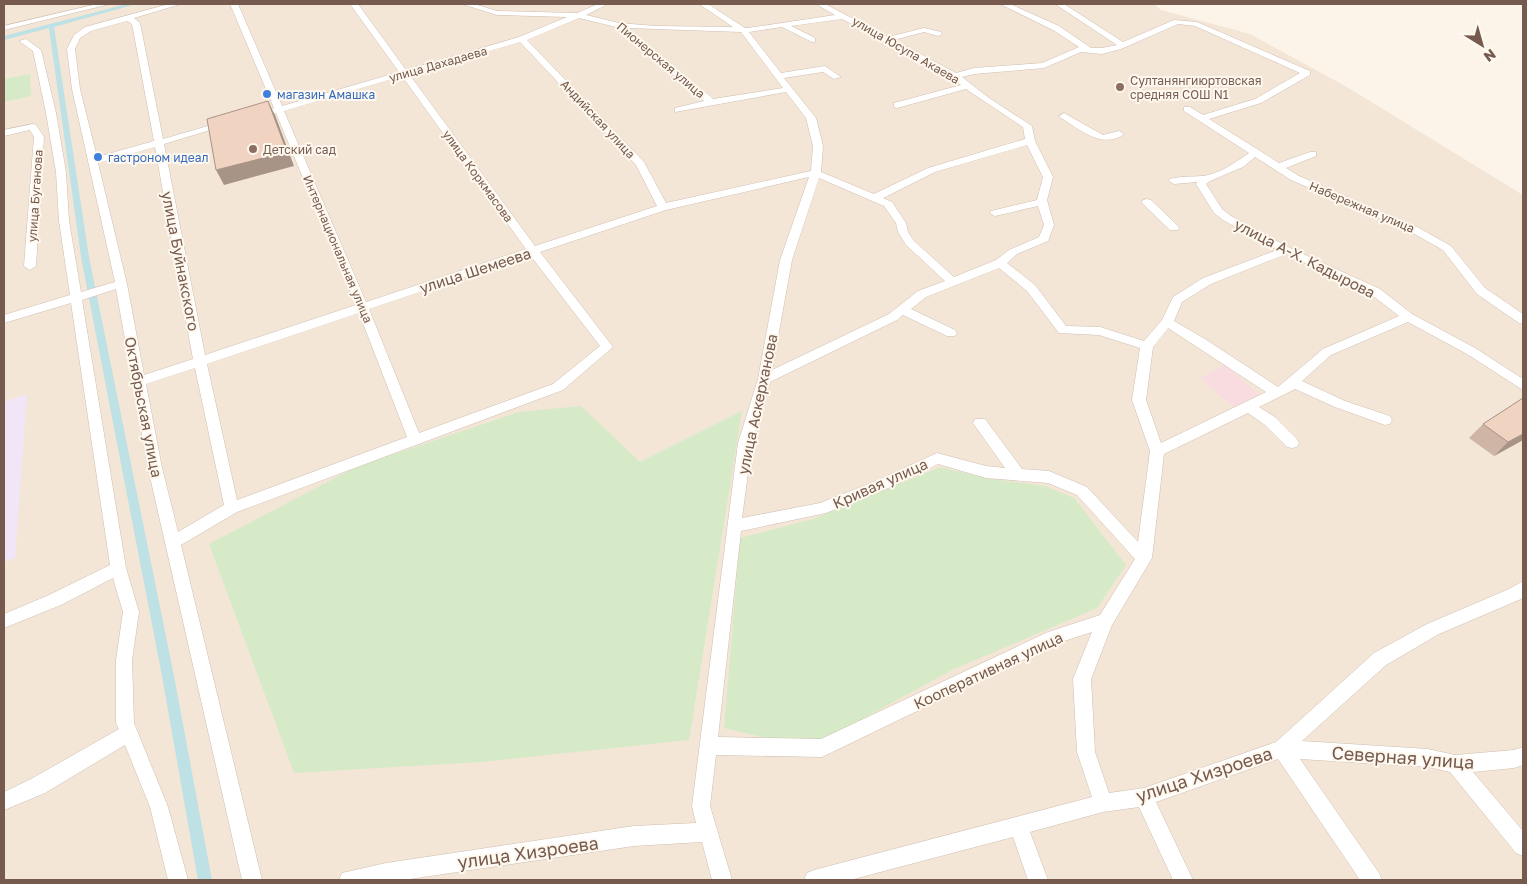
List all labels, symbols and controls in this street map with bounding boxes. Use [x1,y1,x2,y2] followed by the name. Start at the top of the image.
[850,13,962,87] street label: улица Юсупа Акаева
[614,19,708,101] street label: Пионерская улица
[1457,20,1507,70] north arrow
[387,43,489,85] street label: улица Дахадаева
[1481,46,1499,66] text: N
[1130,73,1262,102] place label: Султанянгиюртовская средняя СОШ N1
[558,76,638,162] street label: Андийская улица
[1114,81,1126,93] marker: Султанянгиюртовская средняя СОШ N1
[277,87,375,102] place label: магазин Амашка
[261,88,273,100] marker: магазин Амашка
[439,127,517,225] street label: улица Коркмасова
[263,142,336,157] place label: Детский сад
[247,143,259,155] marker: Детский сад
[24,149,46,243] street label: улица Буганова
[108,150,209,165] place label: гастроном идеал
[92,151,104,163] marker: гастроном идеал
[300,173,376,325] street label: Интернациональная улица
[1307,178,1417,236] street label: Набережная улица
[159,190,203,332] street label: улица Буйнакского
[1232,215,1378,301] street label: улица А-Х. Кадырова
[417,244,533,296] street label: улица Шемеева
[733,332,781,476] street label: улица Аскерханова
[122,335,166,479] street label: Октябрьская улица
[830,454,930,512] street label: Кривая улица
[911,628,1065,712] street label: Кооперативная улица
[1331,741,1475,773] street label: Северная улица
[1133,742,1275,806] street label: улица Хизроева
[456,831,600,873] street label: улица Хизроева

